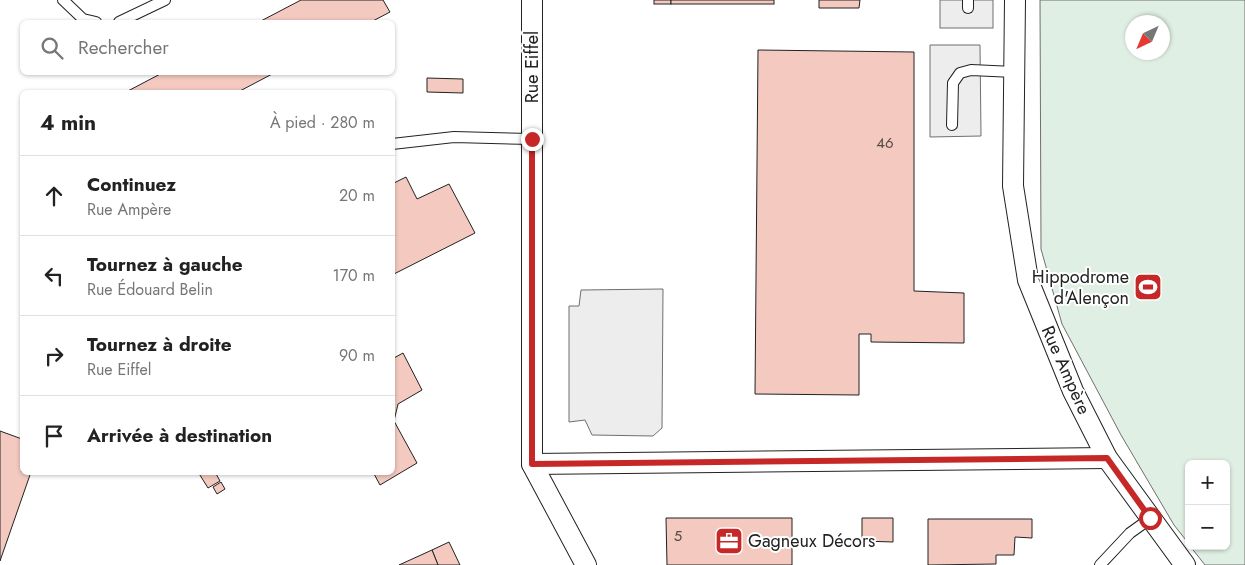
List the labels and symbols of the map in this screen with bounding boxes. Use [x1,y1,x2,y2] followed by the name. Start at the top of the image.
[1125,15,1170,60] north arrow
[519,31,545,103] street label: Rue Eiffel
[521,128,544,151] route end
[876,132,894,154] house number: 46
[1032,264,1129,311] place label: Hippodrome d'Alençon
[1133,272,1163,302] sports icon: Hippodrome d'Alençon
[1035,321,1097,419] street label: Rue Ampère
[1139,507,1162,530] route start
[674,525,682,547] house number: 5
[714,526,744,556] office icon: Gagneux Décors
[748,528,875,554] place label: Gagneux Décors

